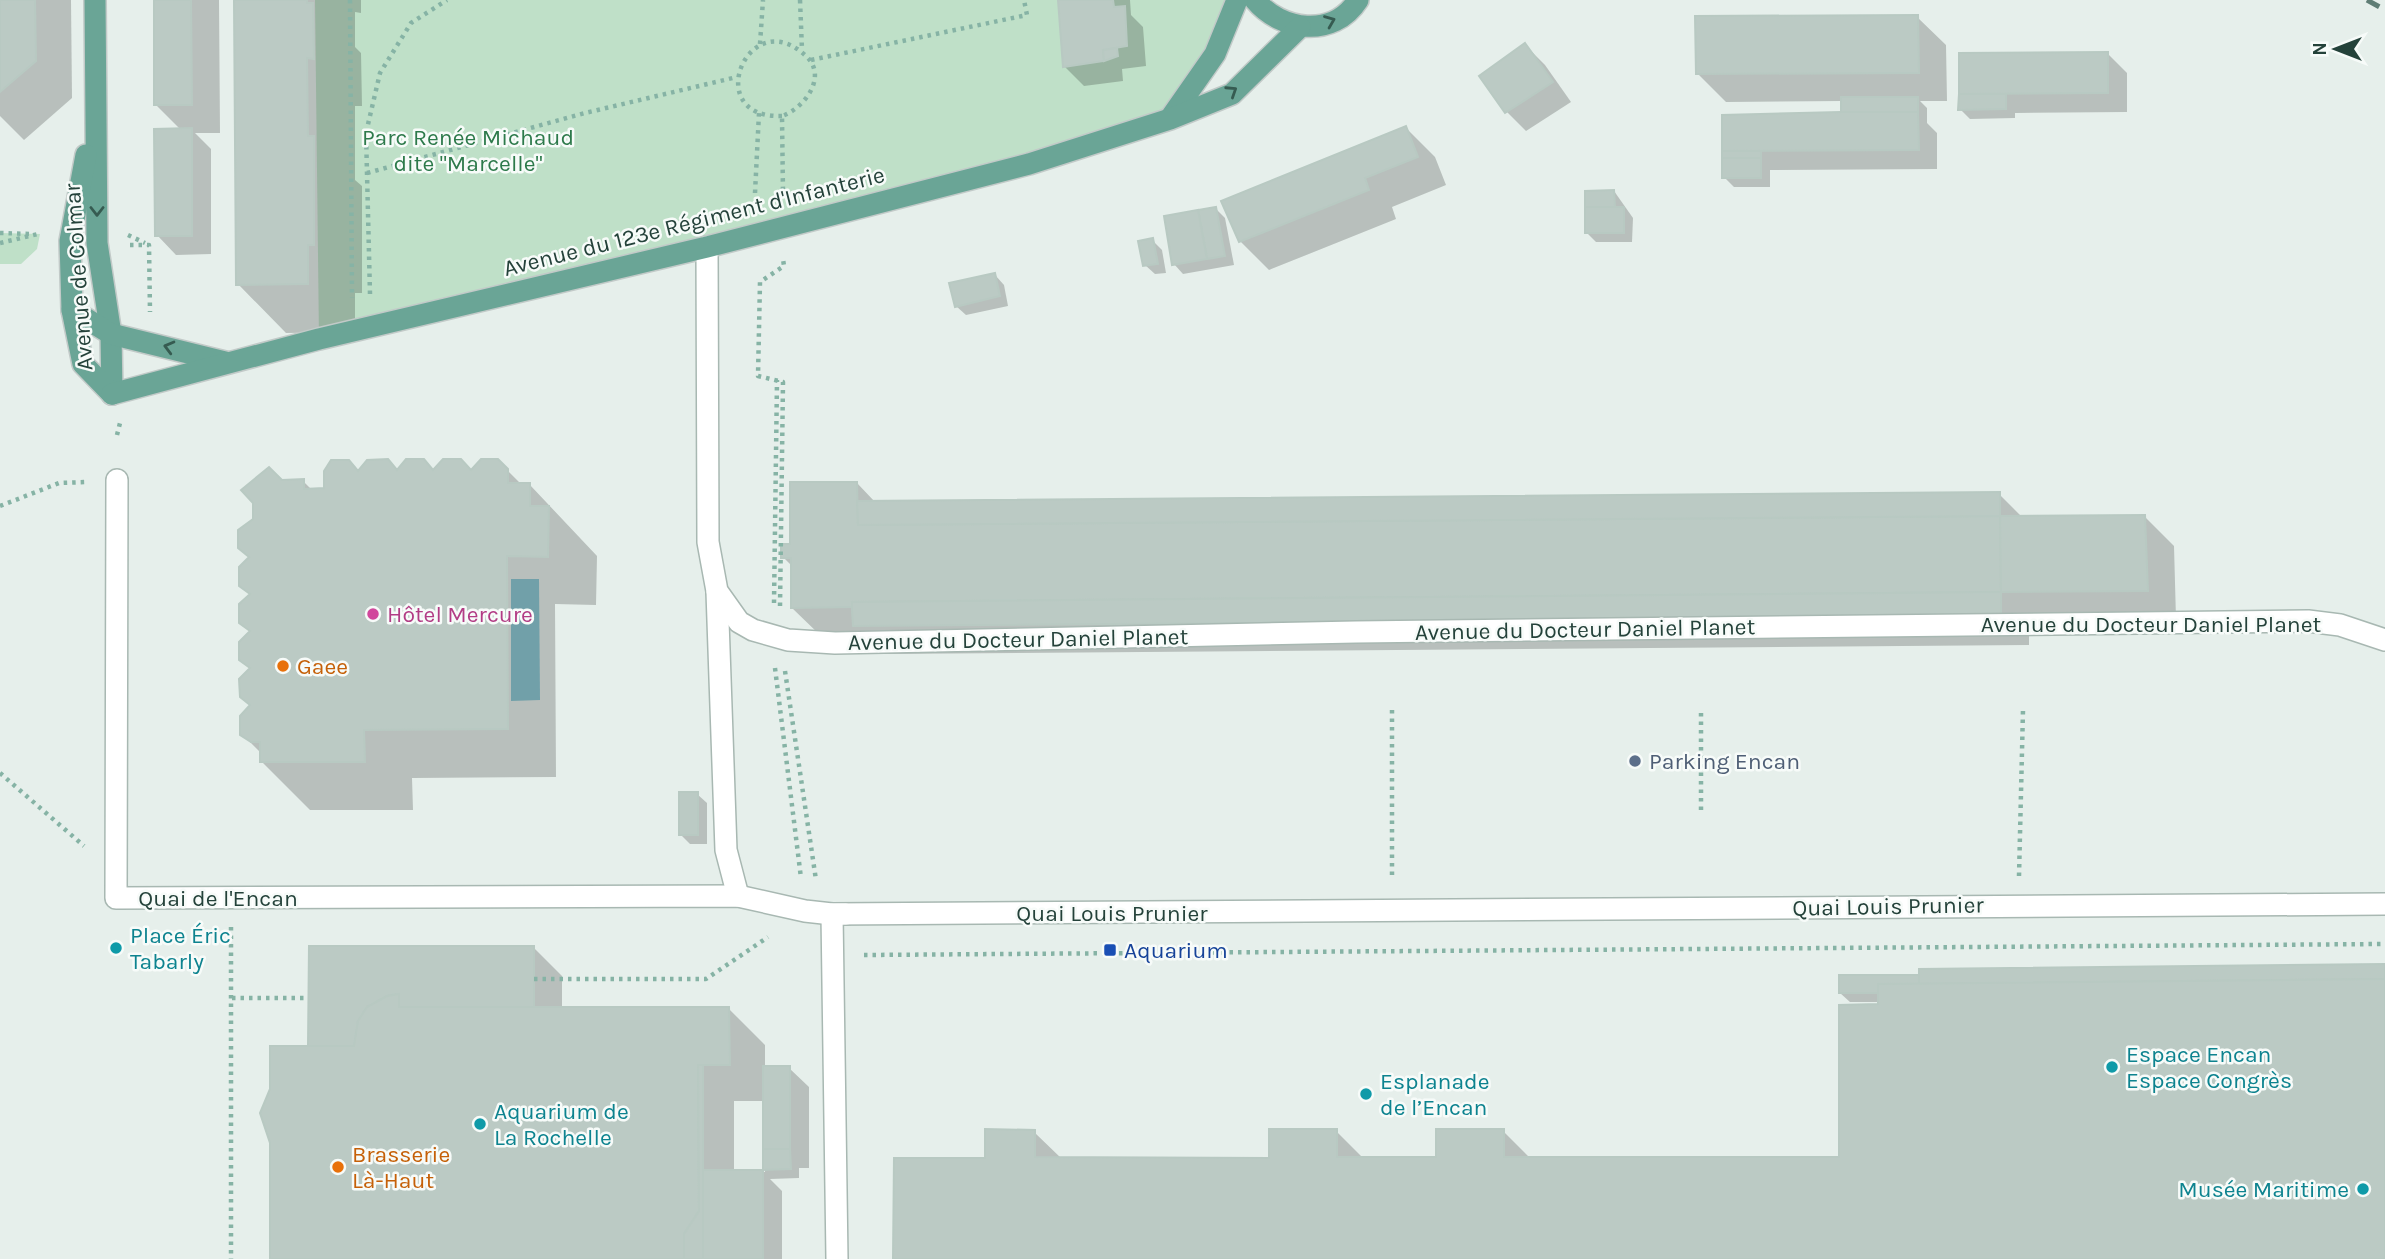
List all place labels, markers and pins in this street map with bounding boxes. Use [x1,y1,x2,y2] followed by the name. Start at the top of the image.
[387,601,533,628] place label: Hôtel Mercure
[365,606,381,622] marker: Hôtel Mercure
[297,653,348,680] place label: Gaee
[275,658,291,674] marker: Gaee
[1649,748,1800,775] place label: Parking Encan
[1627,753,1643,769] marker: Parking Encan
[130,922,231,975] place label: Place Éric Tabarly
[1124,937,1228,964] place label: Aquarium
[108,940,124,956] marker: Place Éric Tabarly
[1102,942,1118,958] marker: Aquarium
[2126,1041,2292,1094] place label: Espace Encan Espace Congrès
[2104,1059,2120,1075] marker: Espace Encan Espace Congrès
[1380,1068,1490,1121] place label: Esplanade de l’Encan
[1358,1086,1374,1102] marker: Esplanade de l’Encan
[494,1098,629,1151] place label: Aquarium de La Rochelle
[472,1116,488,1132] marker: Aquarium de La Rochelle
[352,1141,450,1194] place label: Brasserie Là-Haut
[330,1159,346,1175] marker: Brasserie Là-Haut
[2178,1176,2349,1203] place label: Musée Maritime
[2355,1181,2371,1197] marker: Musée Maritime

